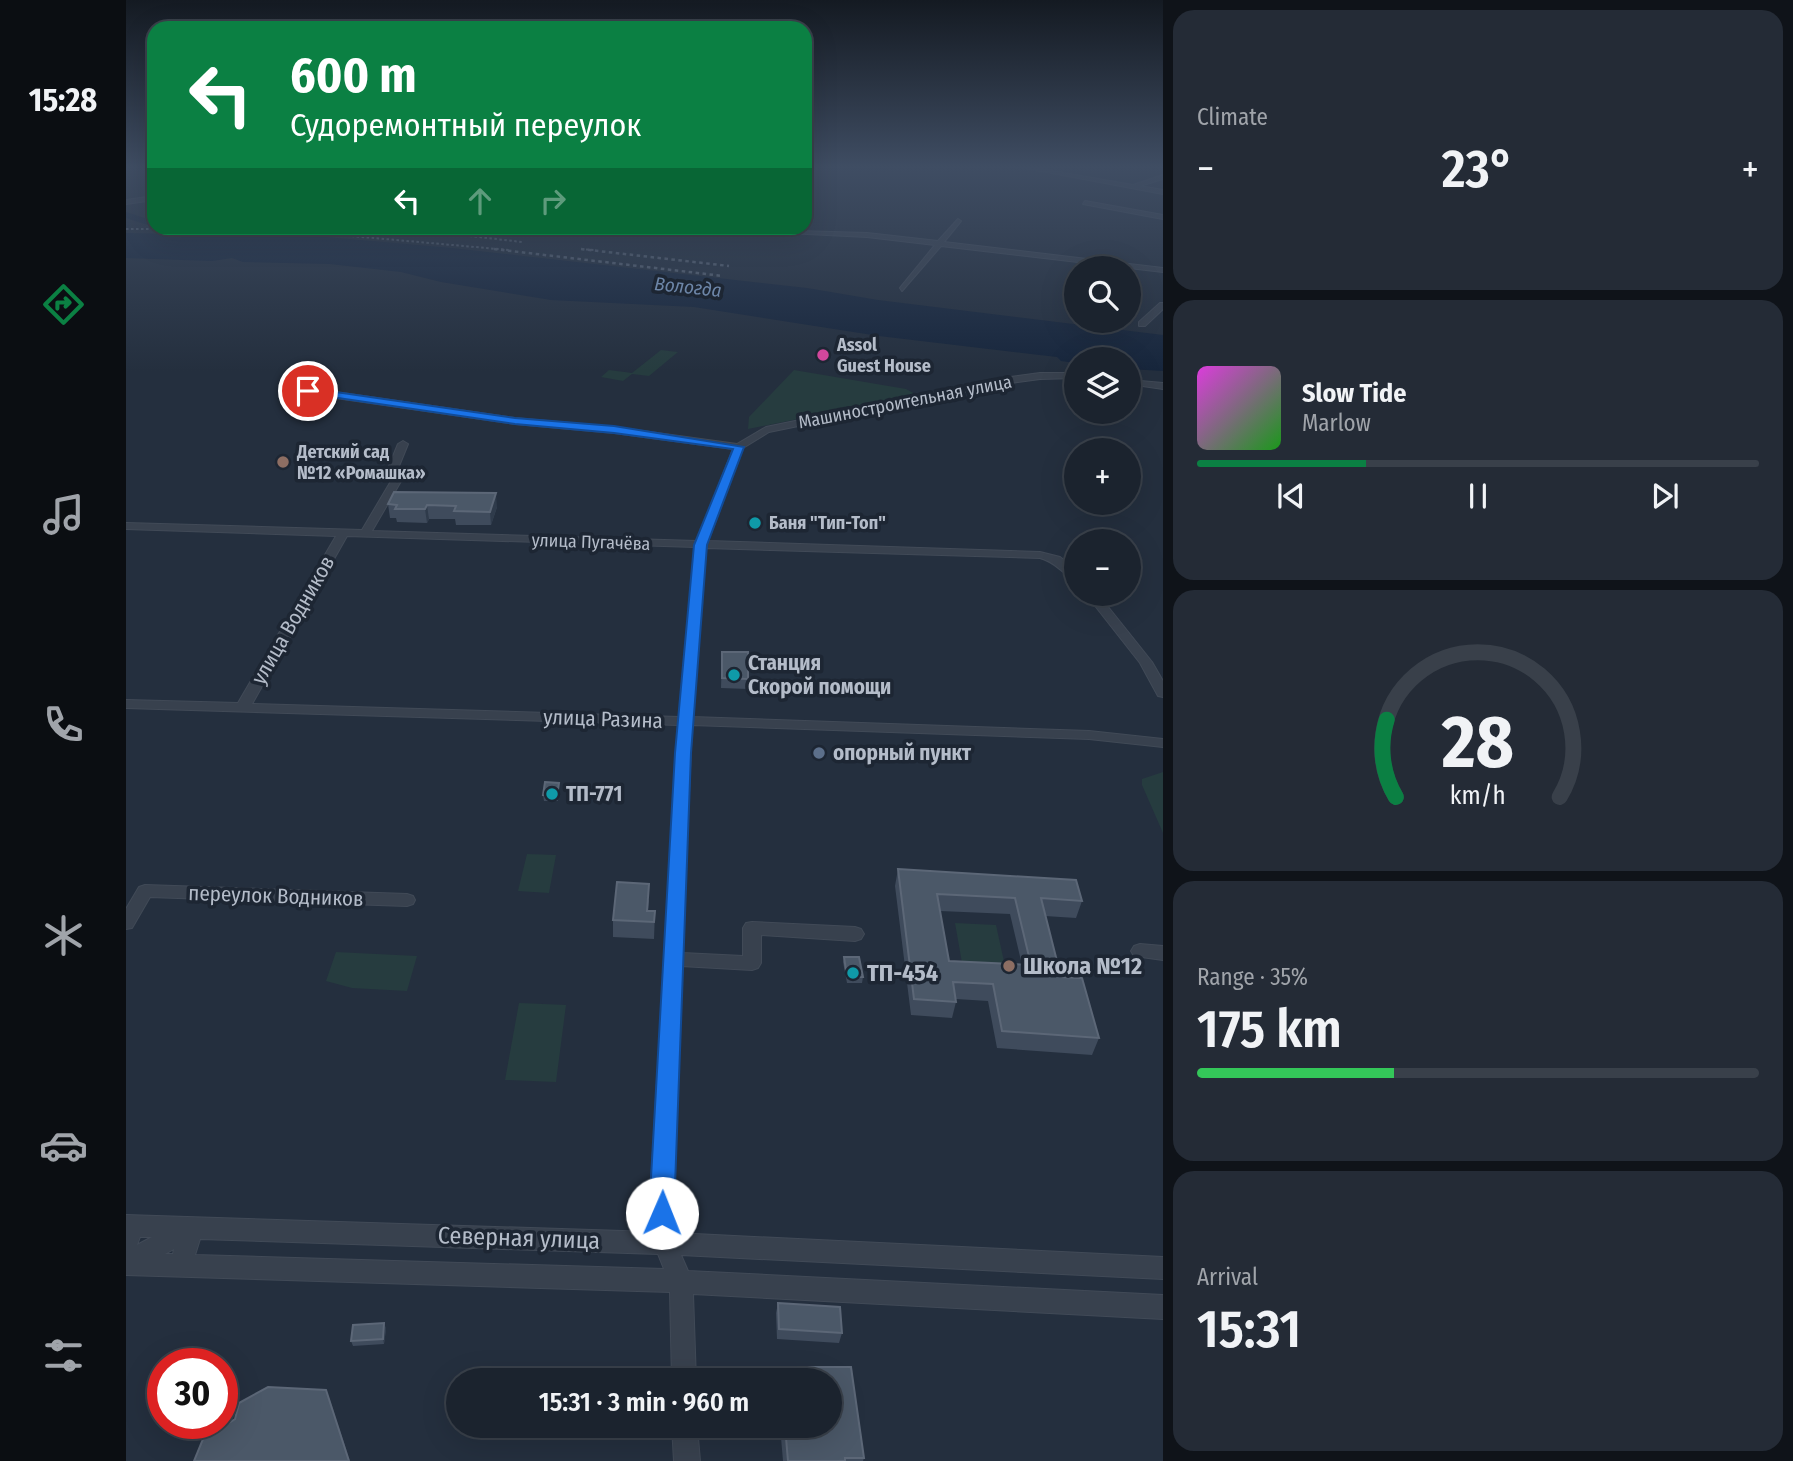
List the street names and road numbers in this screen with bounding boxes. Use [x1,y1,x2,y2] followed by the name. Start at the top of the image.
[797,370,1014,433] street label: Машиностроительная улица
[531,529,651,555] street label: улица Пугачёва
[246,551,340,689] street label: улица Водников
[543,704,663,734] street label: улица Разина
[188,880,364,912] street label: переулок Водников
[437,1221,601,1255] street label: Северная улица

